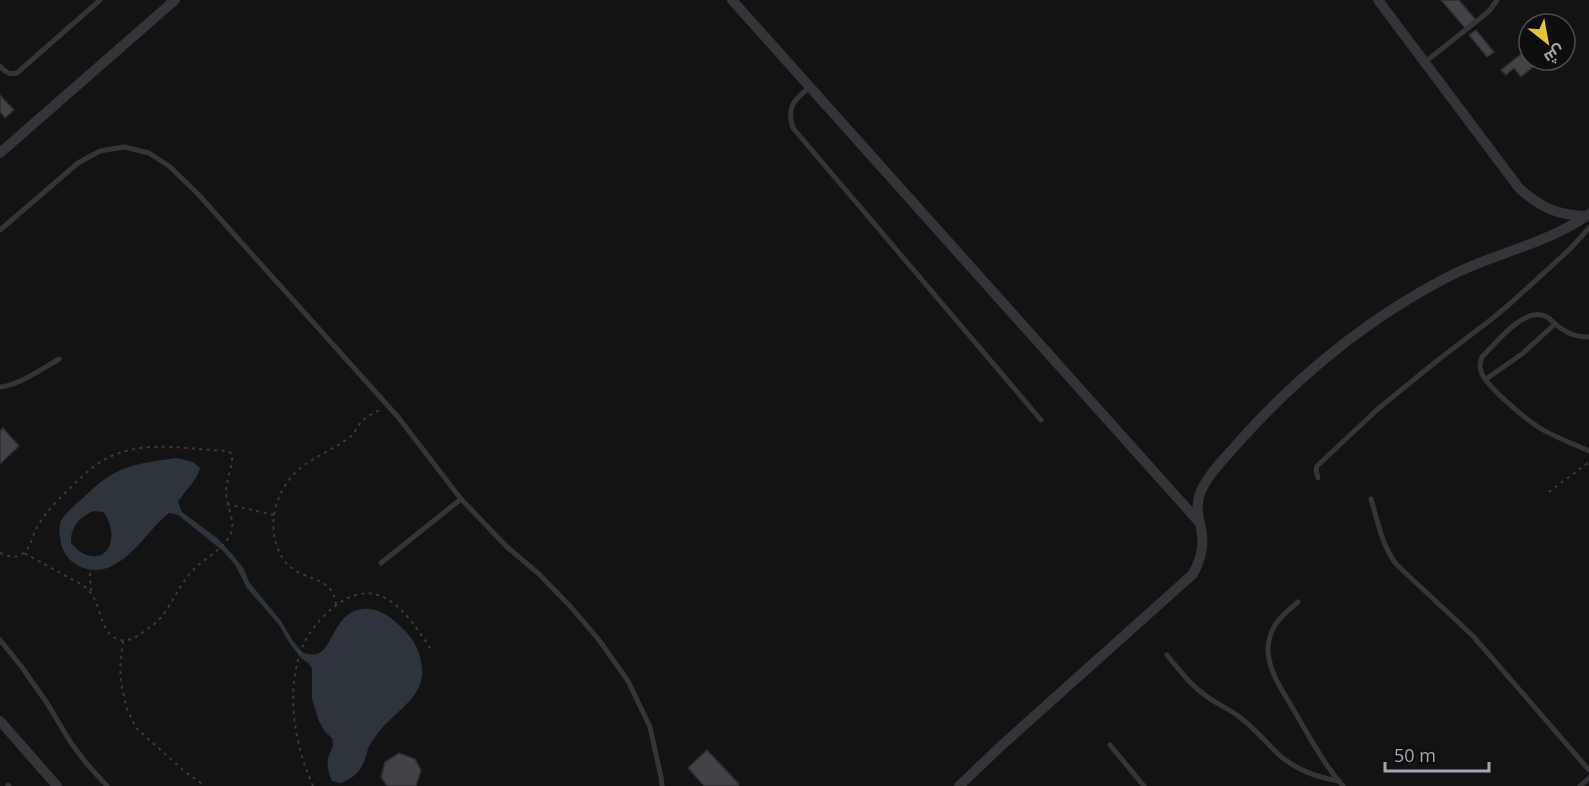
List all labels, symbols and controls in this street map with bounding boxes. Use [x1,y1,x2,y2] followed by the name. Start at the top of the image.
[1517,12,1577,72] north arrow
[1540,40,1569,70] text: ش
[1385,735,1488,773] scale bar
[1394,743,1436,767] text: 50 m

